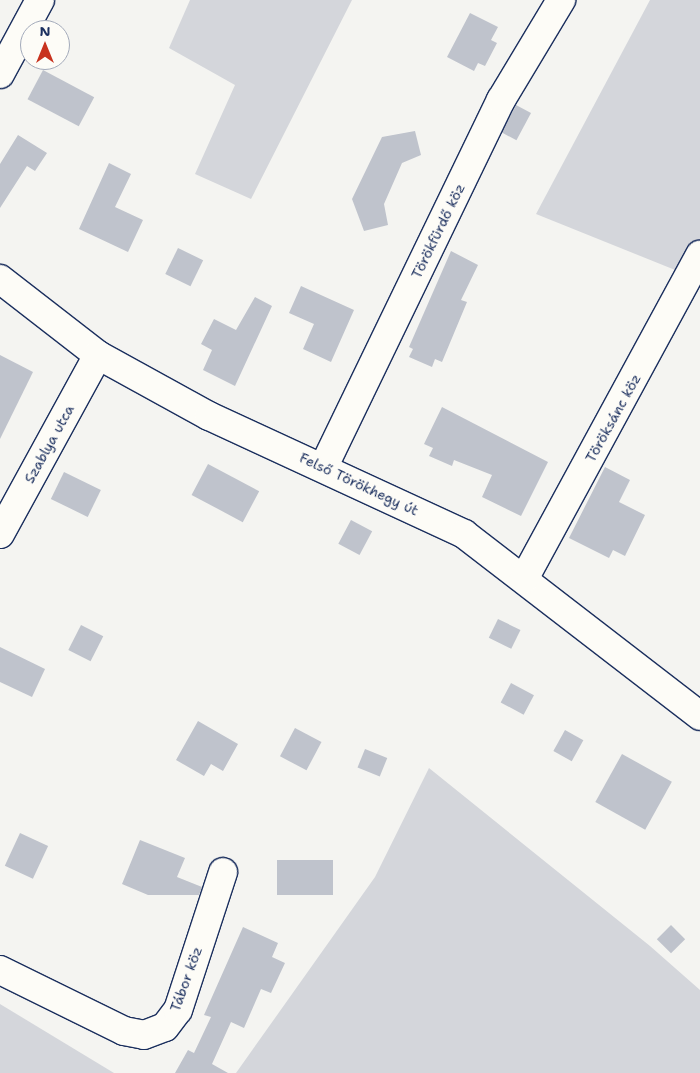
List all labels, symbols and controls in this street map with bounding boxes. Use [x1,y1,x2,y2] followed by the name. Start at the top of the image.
[20,20,70,70] north arrow
[39,22,51,40] text: N
[408,181,468,281] street label: Törökfürdő köz
[582,371,644,465] street label: Töröksánc köz
[21,402,77,486] street label: Szablya utca
[297,449,421,519] street label: Felső Törökhegy út
[167,944,205,1014] street label: Tábor köz

